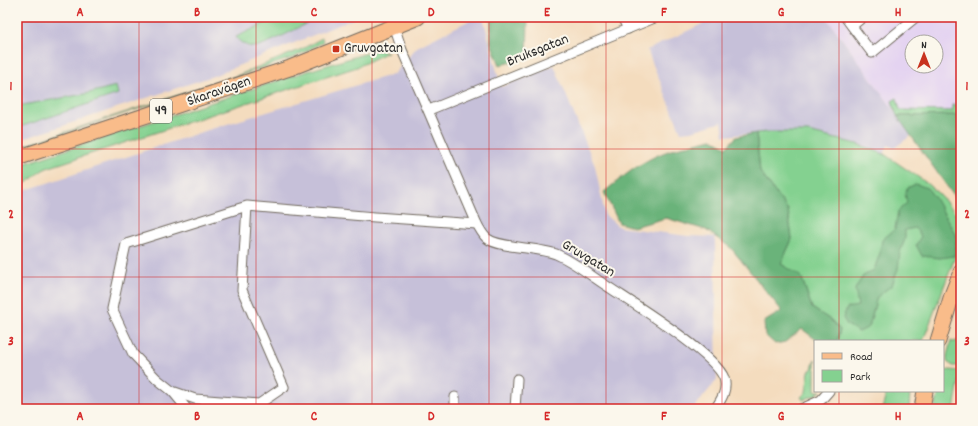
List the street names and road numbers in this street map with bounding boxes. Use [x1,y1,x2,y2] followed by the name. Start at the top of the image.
[504,29,572,73] street label: Bruksgatan
[184,71,254,113] street label: Skaravägen
[150,99,172,123] road number: 49
[557,234,619,284] street label: Gruvgatan

